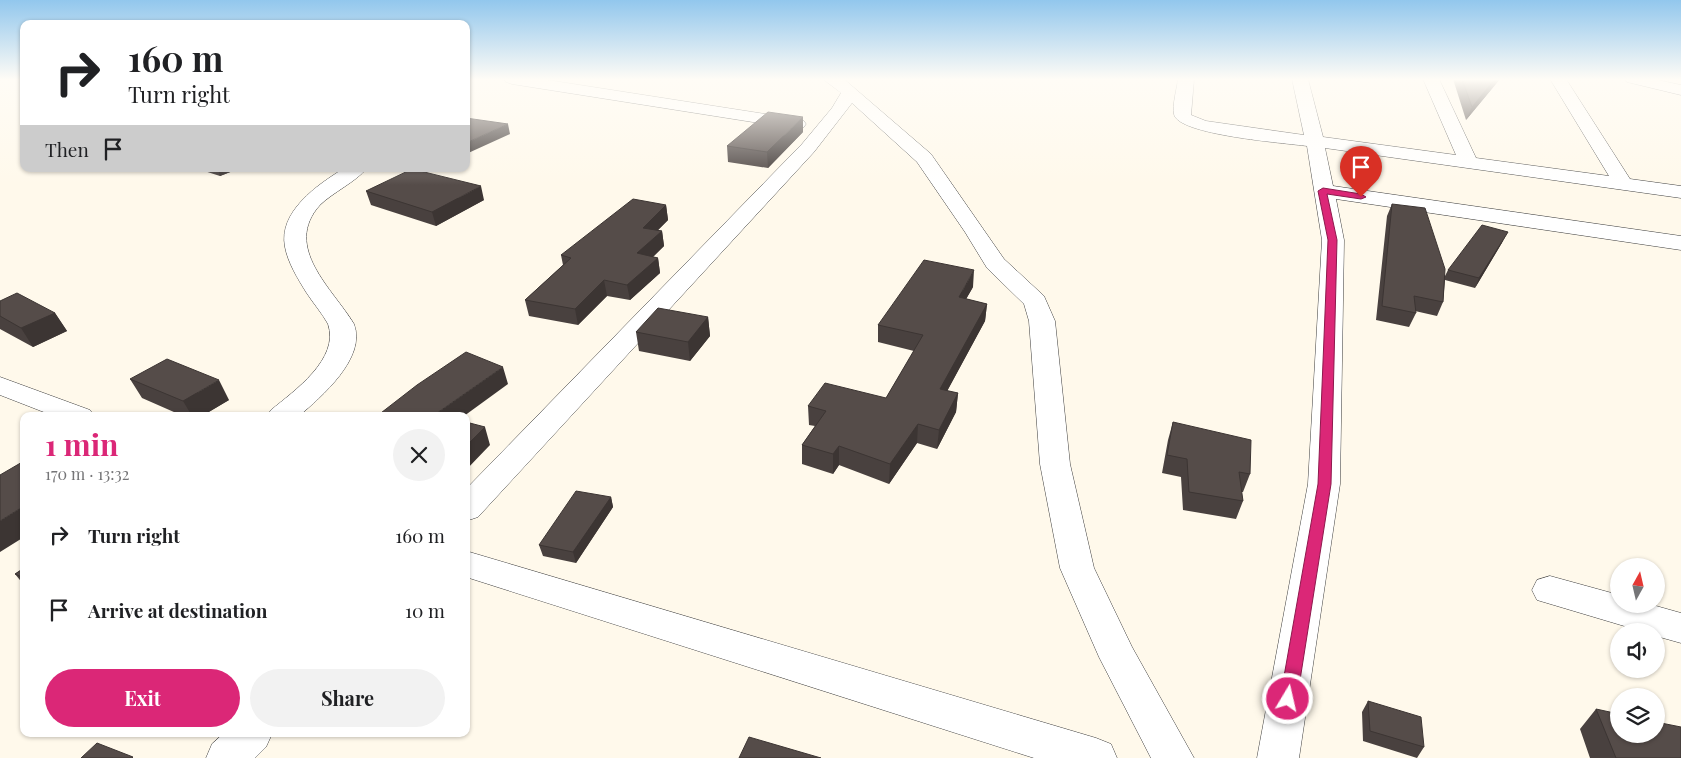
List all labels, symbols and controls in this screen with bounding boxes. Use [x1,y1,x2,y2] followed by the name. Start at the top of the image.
[128,34,223,81] text: 160 m
[45,40,110,105] icon: right
[128,79,230,109] text: Turn right
[99,135,127,163] icon: arrive
[45,136,89,162] text: Then
[1340,146,1382,197] pin
[1347,153,1375,181] icon: arrive
[45,424,119,464] text: 1 min
[393,429,445,481] button: close
[45,463,129,484] text: 170 m · 13:32
[45,521,73,549] icon: right
[88,522,180,548] text: Turn right
[395,522,445,548] text: 160 m
[1610,558,1665,612] north arrow
[1610,558,1665,743] map controls
[45,596,73,624] icon: arrive
[88,597,268,623] text: Arrive at destination
[405,597,445,623] text: 10 m
[1610,623,1665,678] button: sound
[45,669,240,727] button: Exit
[250,669,445,727] button: Share
[1261,672,1313,724] position arrow
[1610,688,1665,743] button: layers

